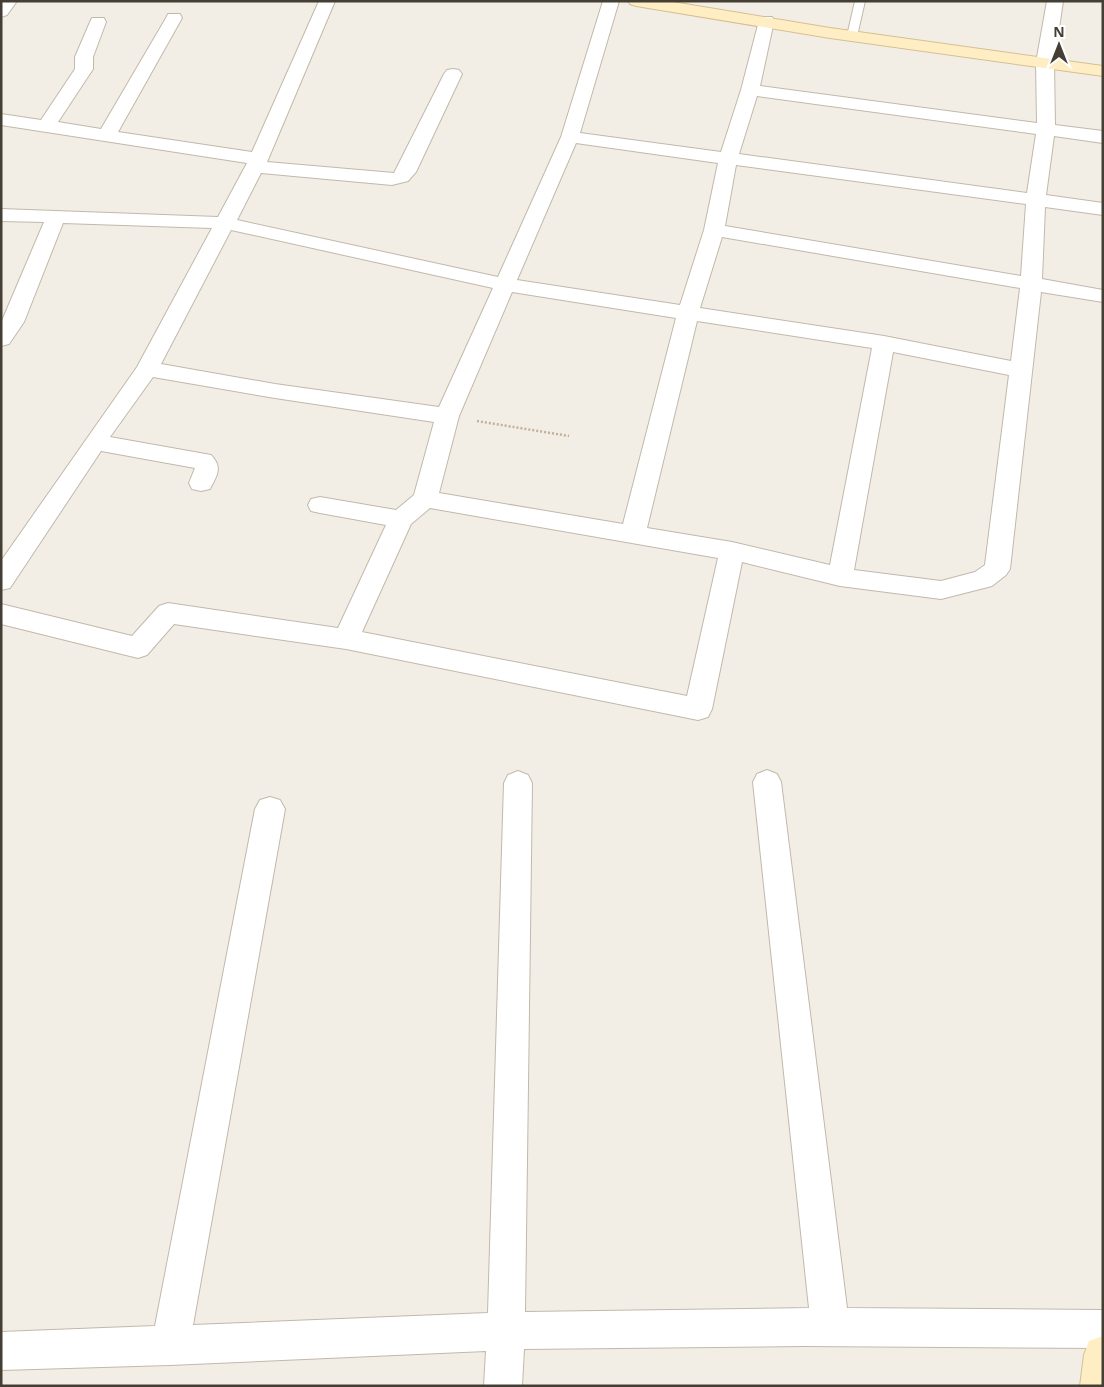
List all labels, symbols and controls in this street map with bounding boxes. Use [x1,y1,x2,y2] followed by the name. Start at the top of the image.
[1034,20,1084,70] north arrow
[1053,22,1065,41] text: N

